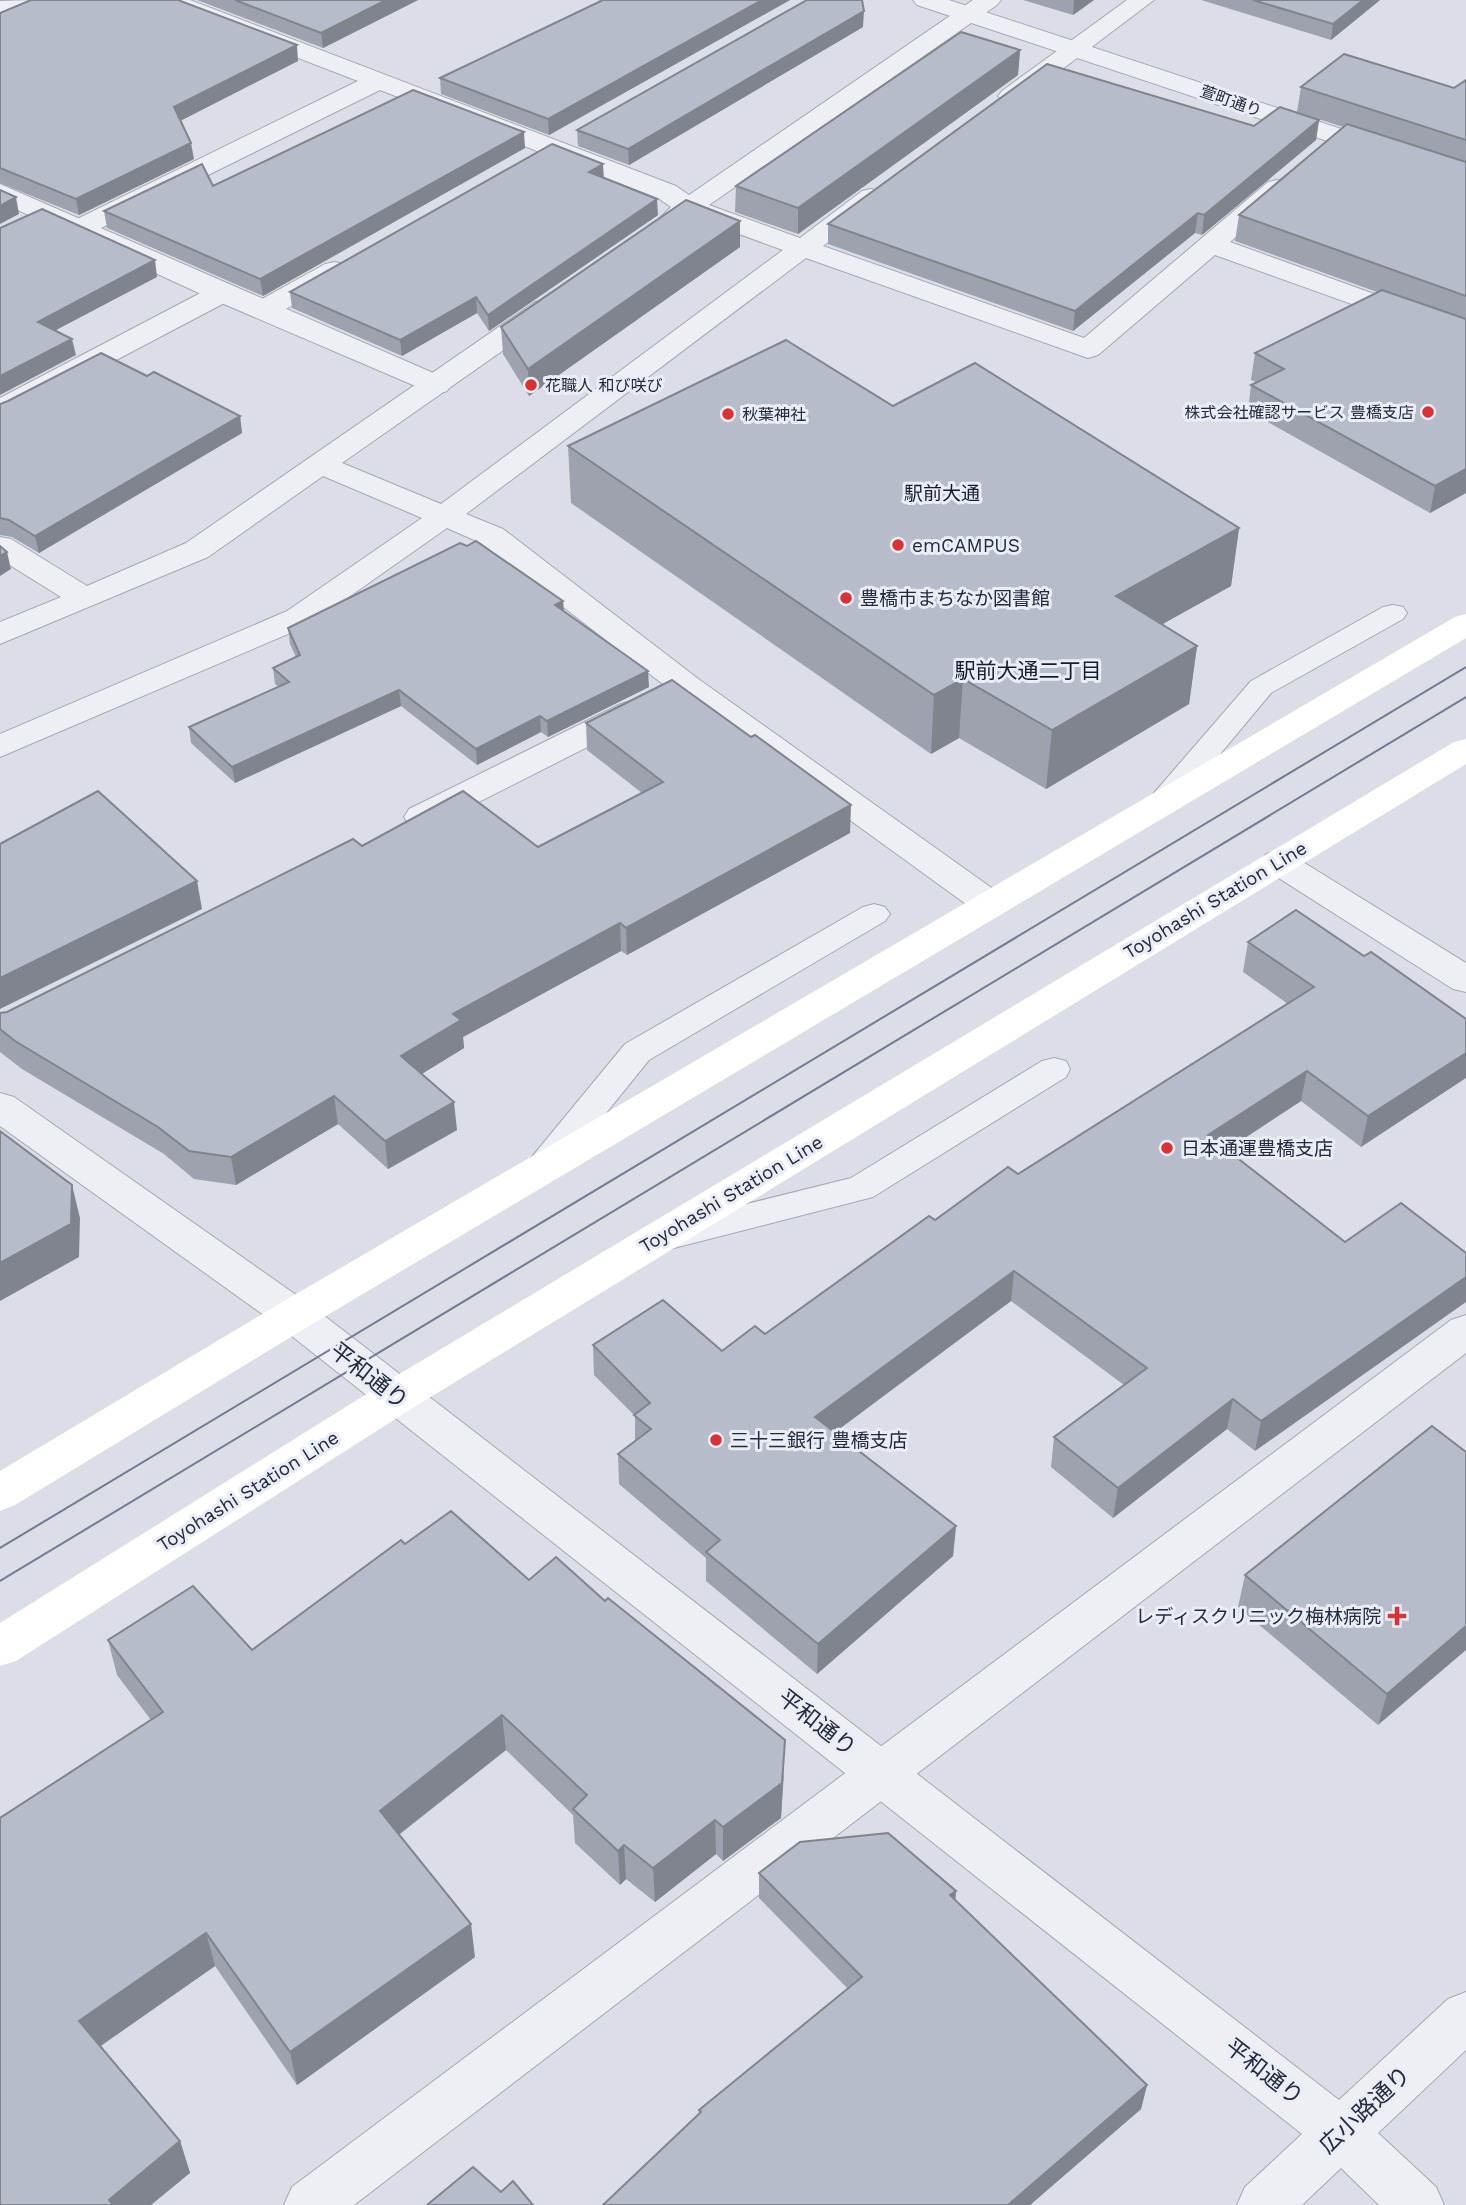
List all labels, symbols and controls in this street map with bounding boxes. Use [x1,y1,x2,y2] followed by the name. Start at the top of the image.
[1198,82,1264,120] street label: 萱町通り
[545,376,662,395] place label: 花職人 和び咲び
[523,377,539,393] marker: 花職人 和び咲び
[1185,403,1414,422] place label: 株式会社確認サービス 豊橋支店
[1420,404,1436,420] marker: 株式会社確認サービス 豊橋支店
[742,405,806,424] place label: 秋葉神社
[720,406,736,422] marker: 秋葉神社
[904,482,980,505] district label: 駅前大通
[912,534,1020,557] place label: emCAMPUS
[890,537,906,553] marker: emCAMPUS
[860,587,1050,610] place label: 豊橋市まちなか図書館
[838,590,854,606] marker: 豊橋市まちなか図書館
[955,658,1102,683] district label: 駅前大通二丁目
[1119,836,1311,964] street label: Toyohashi Station Line
[635,1130,827,1258] street label: Toyohashi Station Line
[1181,1137,1333,1160] place label: 日本通運豊橋支店
[1159,1140,1175,1156] marker: 日本通運豊橋支店
[324,1337,414,1415] street label: 平和通り
[153,1426,343,1556] street label: Toyohashi Station Line
[730,1429,907,1452] place label: 三十三銀行 豊橋支店
[708,1432,724,1448] marker: 三十三銀行 豊橋支店
[1135,1605,1381,1628] place label: レディスクリニック梅林病院
[1387,1606,1407,1626] marker: レディスクリニック梅林病院
[772,1684,862,1762] street label: 平和通り
[1219,2033,1309,2111] street label: 平和通り
[1314,2061,1416,2159] street label: 広小路通り

